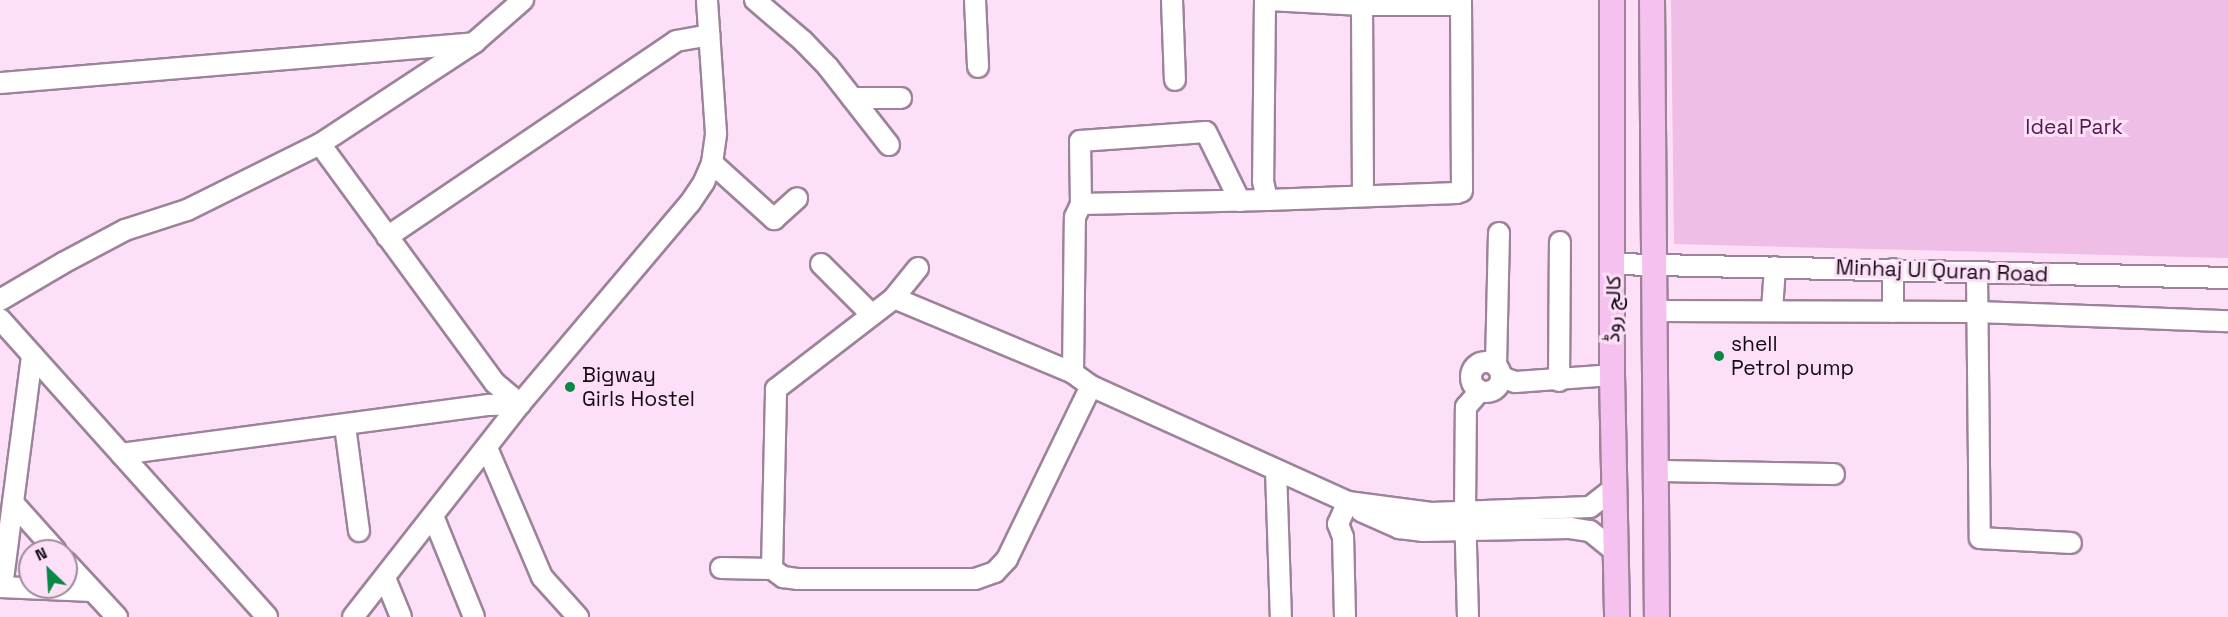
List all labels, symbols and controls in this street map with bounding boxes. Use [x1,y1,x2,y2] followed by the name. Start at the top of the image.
[2025,114,2123,140] park label: Ideal Park
[1835,255,2049,287] street label: Minhaj Ul Quran Road
[1600,275,1626,343] street label: کالج روڈ
[1731,331,1854,381] place label: shell Petrol pump
[1712,349,1726,363] marker: shell Petrol pump
[582,362,695,412] place label: Bigway Girls Hostel
[563,380,577,394] marker: Bigway Girls Hostel
[18,539,78,599] north arrow
[32,542,50,566] text: N

